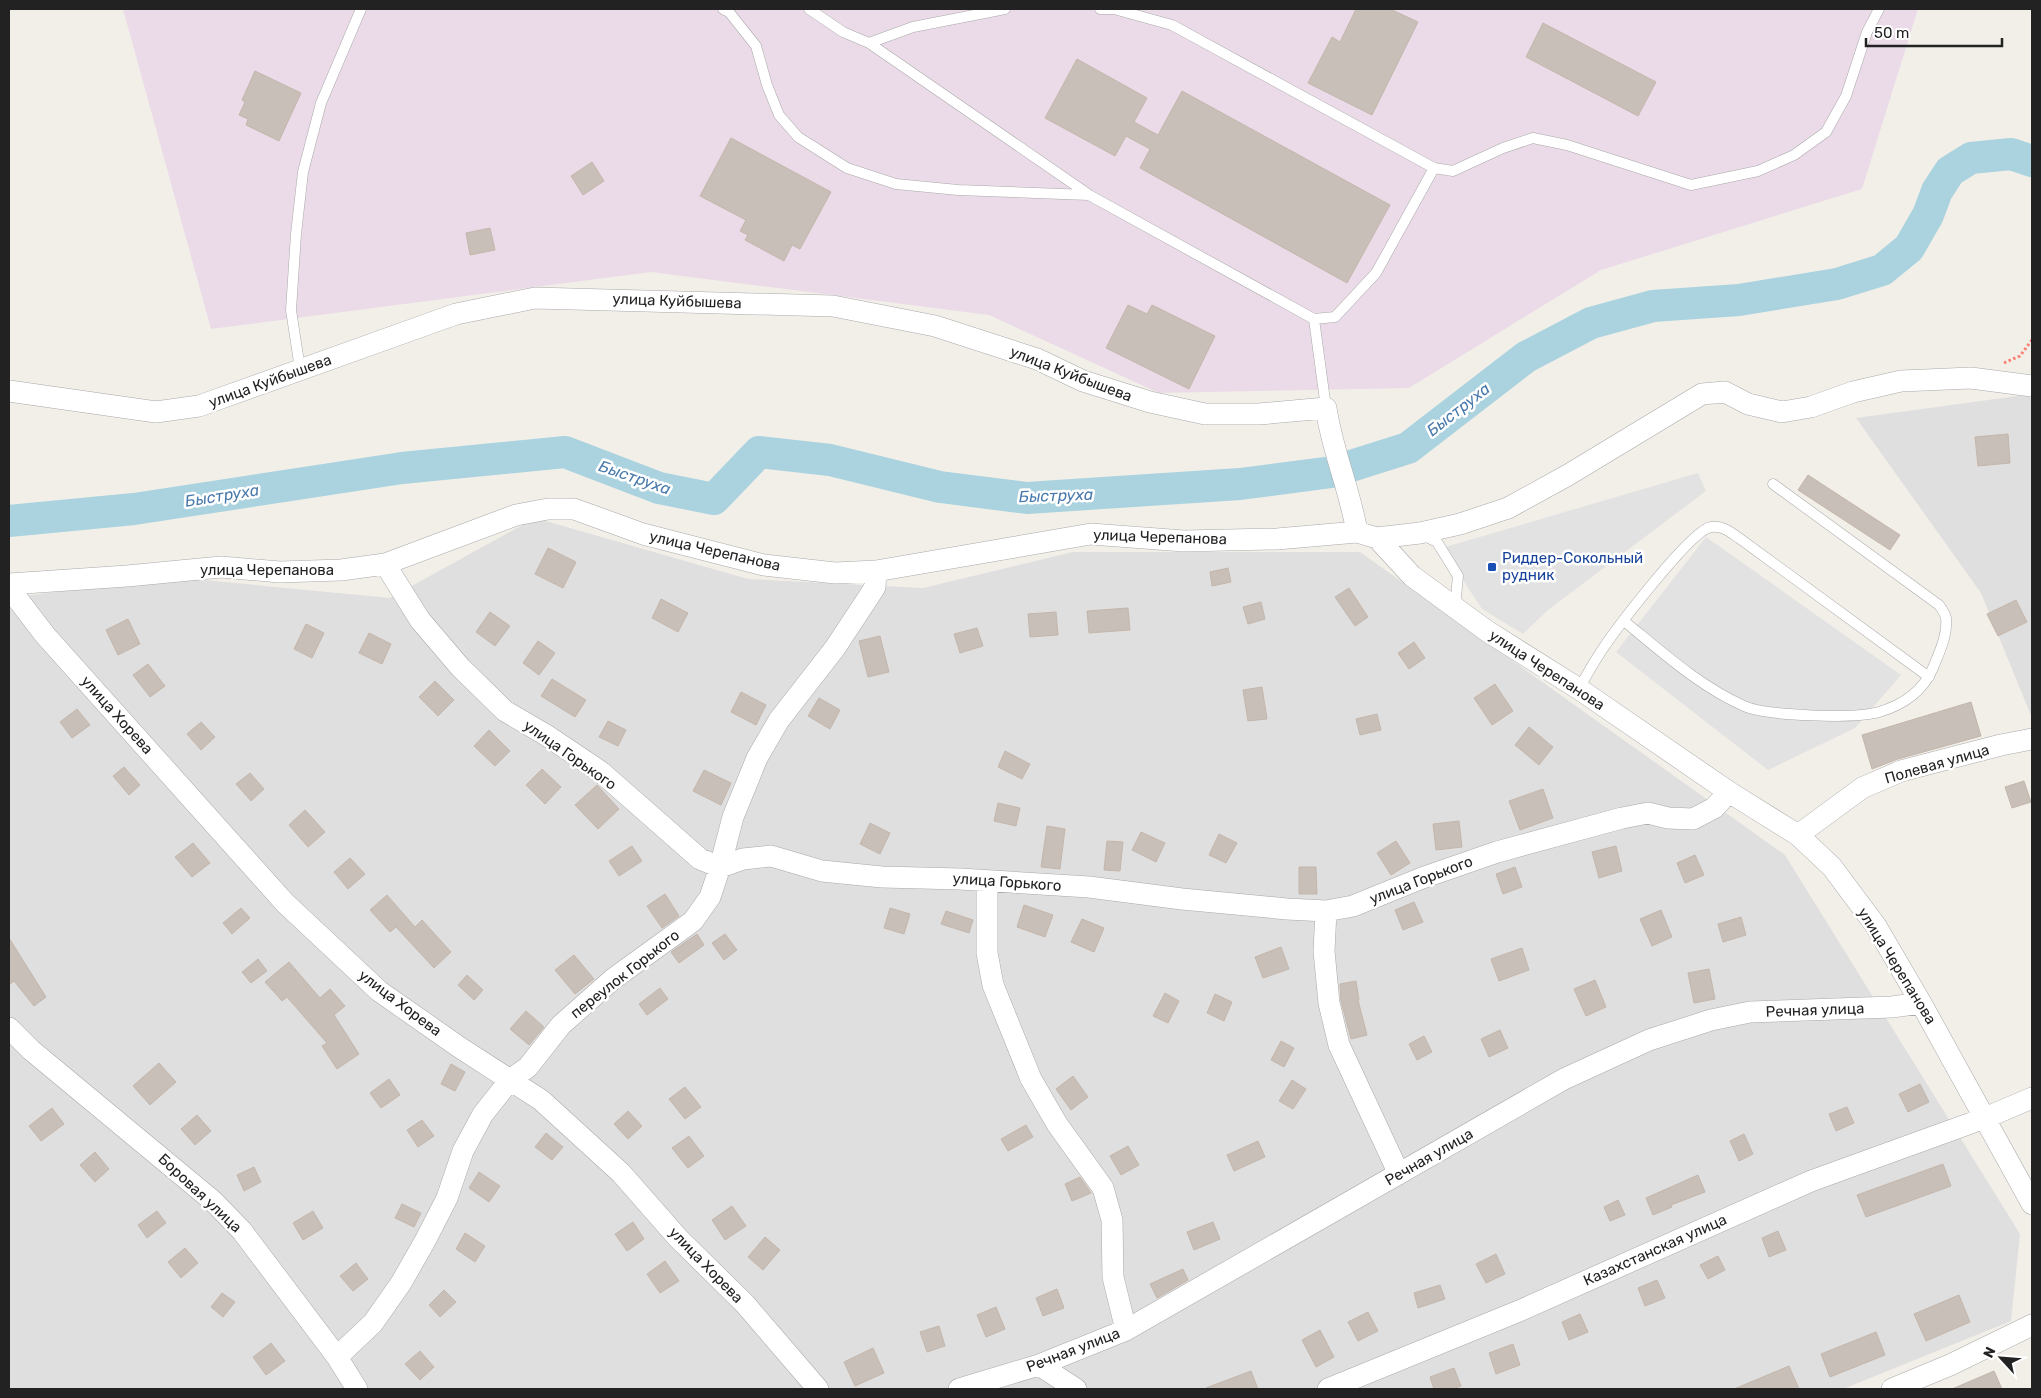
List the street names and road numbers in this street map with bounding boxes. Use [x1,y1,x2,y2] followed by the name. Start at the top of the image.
[612,290,742,312] street label: улица Куйбышева
[1007,342,1135,406] street label: улица Куйбышева
[206,350,334,412] street label: улица Куйбышева
[1093,526,1227,548] street label: улица Черепанова
[648,527,782,575] street label: улица Черепанова
[200,561,334,579] street label: улица Черепанова
[1486,626,1608,714] street label: улица Черепанова
[77,672,157,758] street label: улица Хорева
[520,716,620,794] street label: улица Горького
[1883,740,1991,788] street label: Полевая улица
[1367,852,1475,908] street label: улица Горького
[952,869,1062,895] street label: улица Горького
[1854,904,1940,1028] street label: улица Черепанова
[567,926,683,1022] street label: переулок Горького
[355,966,445,1040] street label: улица Хорева
[1765,999,1865,1021] street label: Речная улица
[1382,1125,1476,1189] street label: Речная улица
[155,1150,245,1236] street label: Боровая улица
[1581,1210,1729,1290] street label: Казахстанская улица
[665,1223,747,1307] street label: улица Хорева
[1024,1324,1122,1376] street label: Речная улица

